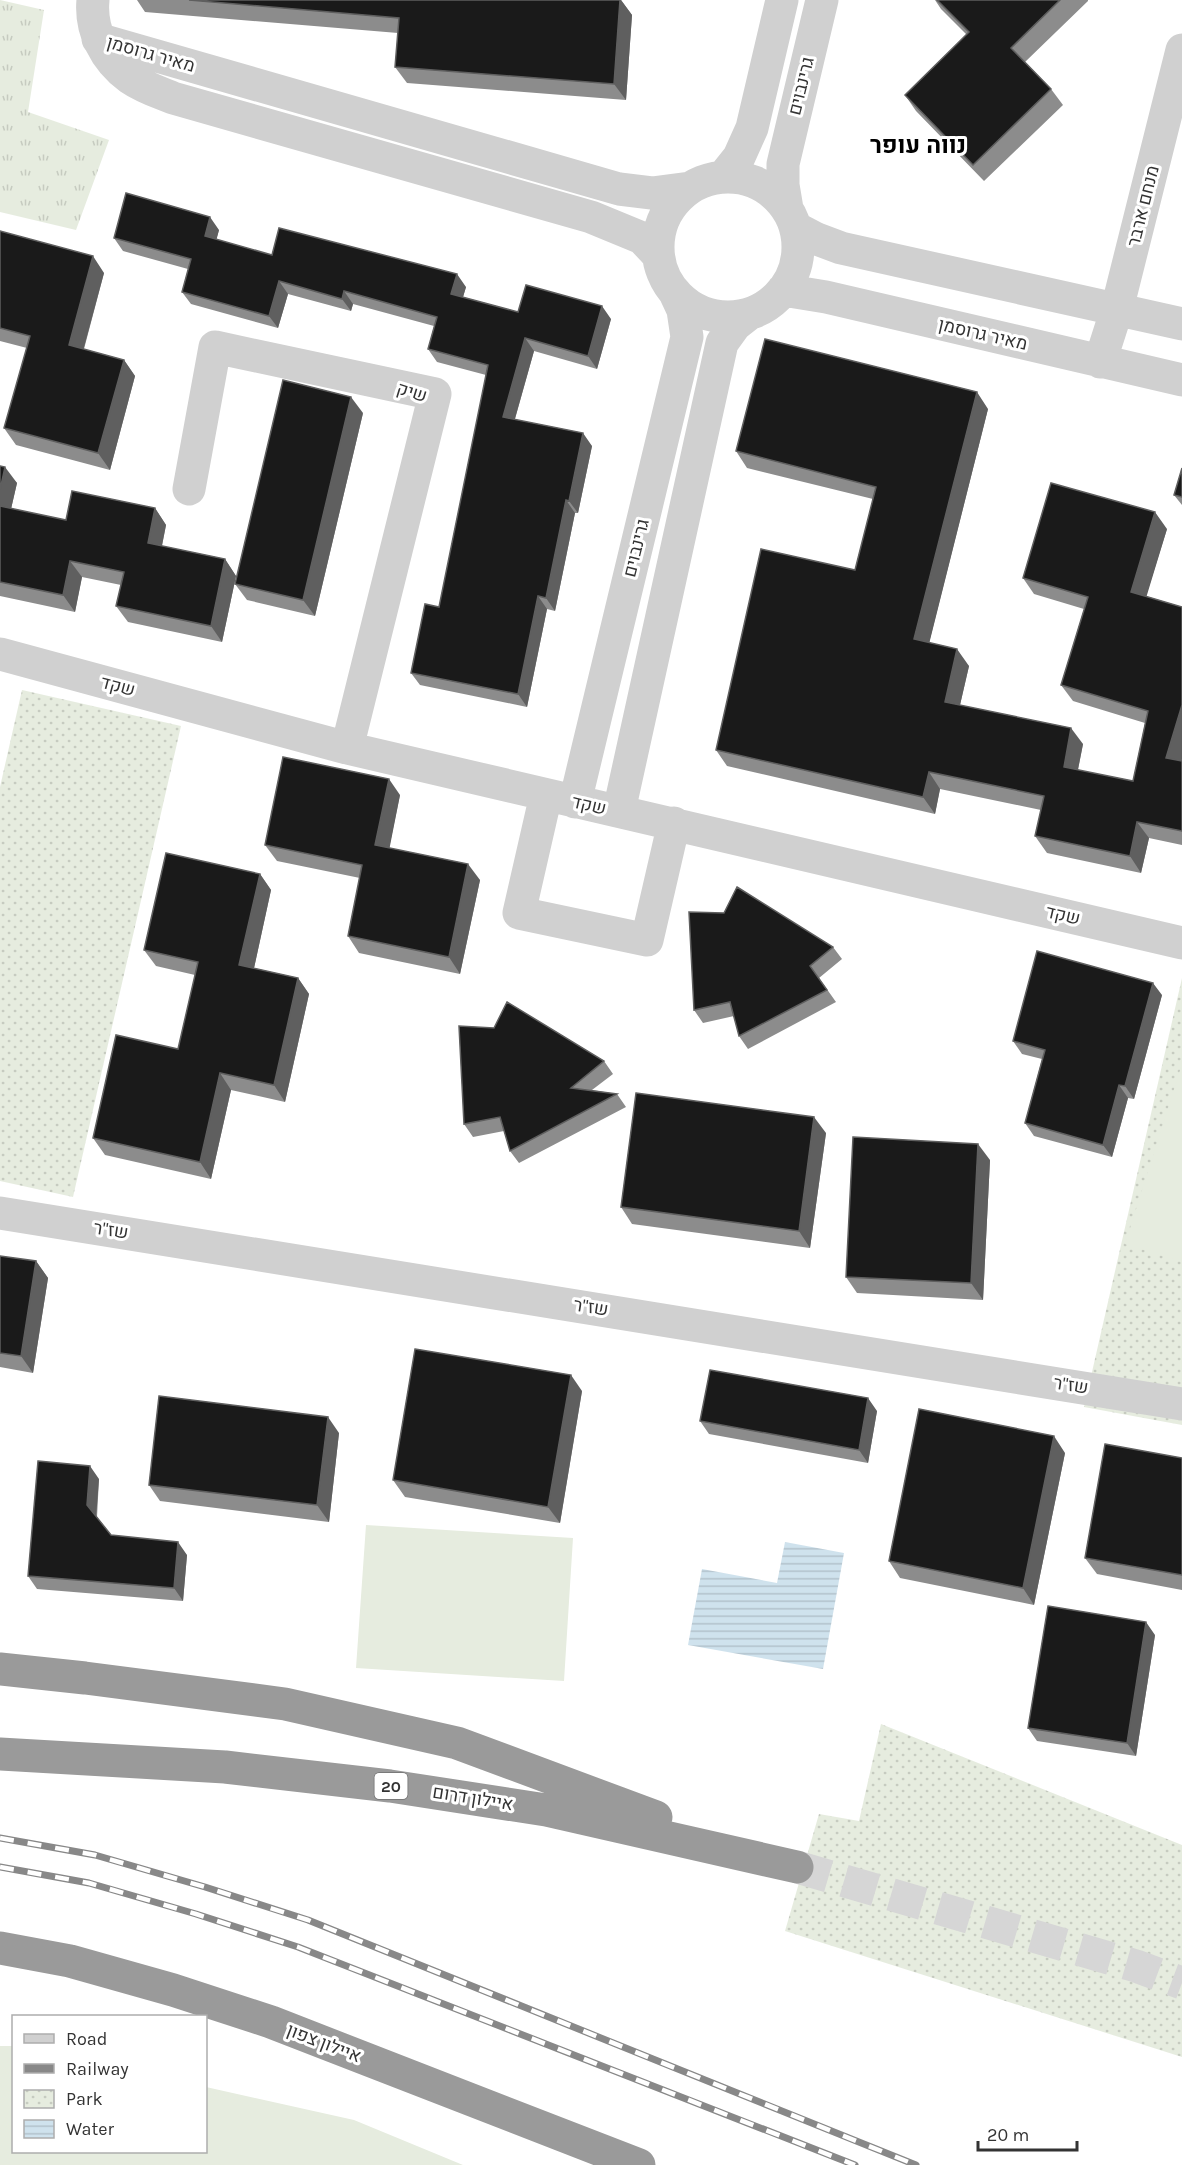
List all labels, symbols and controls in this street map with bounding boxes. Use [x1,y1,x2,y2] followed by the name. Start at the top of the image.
[104,31,198,77] street label: מאיר גרוסמן
[783,54,819,117] street label: גרינבוים
[870,131,966,159] district label: נווה עופר
[1122,163,1164,249] street label: מנחם ארבר
[936,313,1030,355] street label: מאיר גרוסמן
[394,377,430,407] street label: שיק
[618,516,654,579] street label: גרינבוים
[98,671,138,701] street label: שקד
[570,790,608,820] street label: שקד
[1044,900,1082,930] street label: שקד
[92,1216,130,1244] street label: שז"ר
[572,1293,610,1321] street label: שז"ר
[1052,1371,1090,1399] street label: שז"ר
[374,1773,408,1799] road number: 20
[431,1781,515,1815] street label: איילון דרום
[12,2015,207,2153] legend
[284,2019,364,2067] street label: איילון צפון
[66,2028,107,2050] text: Road
[66,2058,129,2080] text: Railway
[66,2088,103,2110] text: Park
[978,2114,1077,2152] scale bar
[66,2118,114,2140] text: Water
[987,2124,1029,2146] text: 20 m

